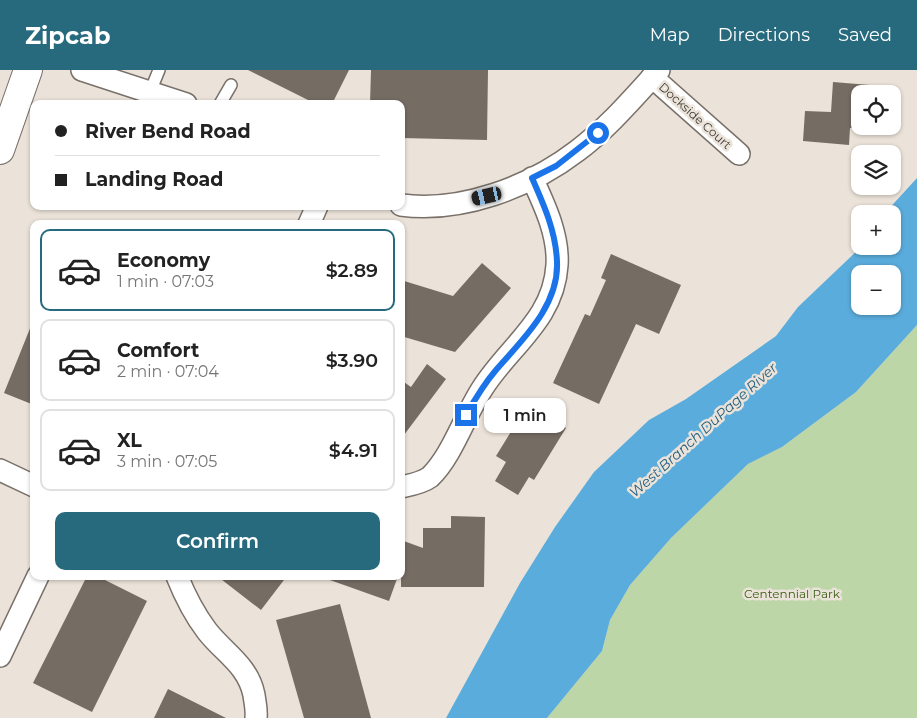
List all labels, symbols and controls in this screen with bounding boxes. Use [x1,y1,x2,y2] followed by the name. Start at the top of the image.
[25,21,110,50] text: Zipcab
[650,24,690,46] text: Map
[718,24,810,46] text: Directions
[838,24,892,46] text: Saved
[656,79,735,152] street label: Dockside Court
[851,85,901,315] map controls
[851,85,901,135] button: locate
[85,120,251,143] text: River Bend Road
[587,122,609,144] route start
[851,145,901,195] button: layers
[85,168,223,191] text: Landing Road
[470,185,503,207] car
[851,205,901,255] button: +
[57,248,102,293] icon: car
[117,249,210,272] text: Economy
[326,259,378,282] text: $2.89
[851,265,901,315] button: −
[117,272,214,291] text: 1 min · 07:03
[57,338,102,383] icon: car
[117,339,199,362] text: Comfort
[326,349,378,372] text: $3.90
[625,359,781,501] water label: West Branch DuPage River
[117,362,219,381] text: 2 min · 07:04
[484,398,566,432] callout: 1 min
[455,404,477,426] route end
[504,406,546,425] text: 1 min
[57,428,102,473] icon: car
[117,429,142,452] text: XL
[329,439,378,462] text: $4.91
[117,452,217,471] text: 3 min · 07:05
[55,512,380,570] button: Confirm
[744,586,841,601] park label: Centennial Park

